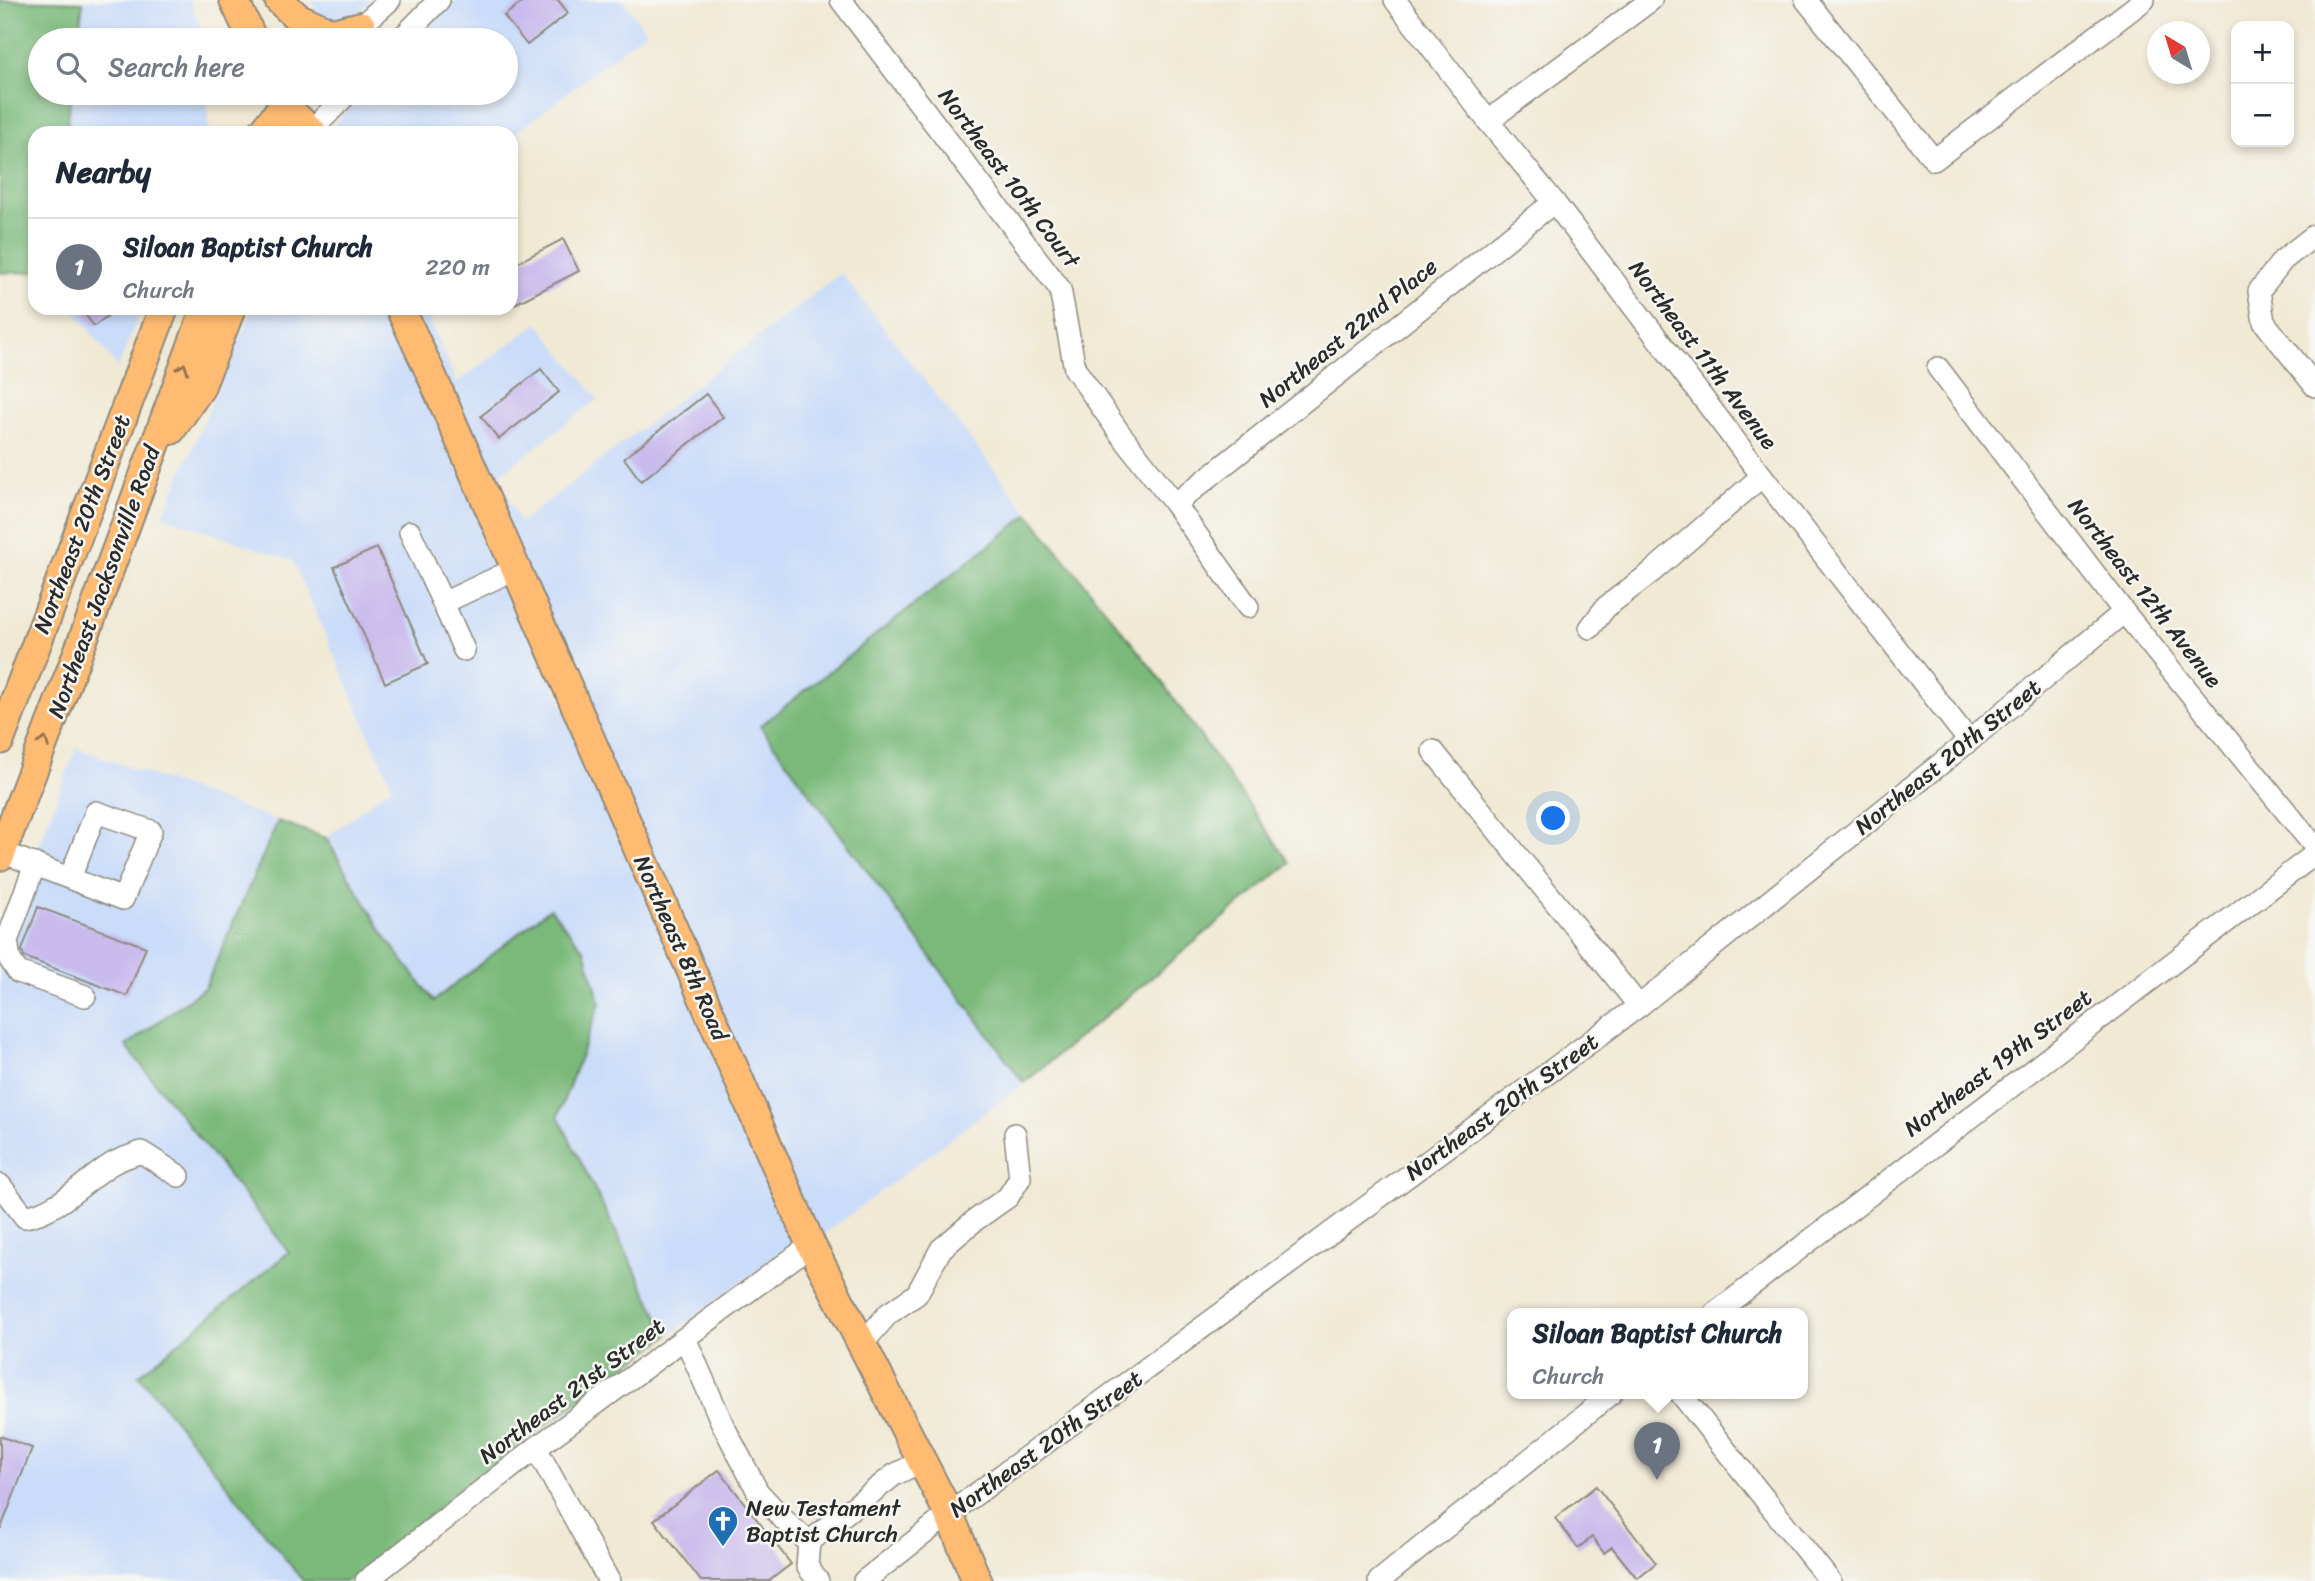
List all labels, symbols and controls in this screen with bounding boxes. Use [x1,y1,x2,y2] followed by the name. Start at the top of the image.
[2147,21,2210,84] north arrow
[2231,21,2294,147] map controls
[2231,21,2294,84] button: +
[28,28,518,105] search box
[108,44,245,90] text: Search here
[52,48,90,86] icon: search
[927,79,1092,279] street label: Northeast 10th Court
[2231,84,2294,147] button: −
[56,145,151,199] text: Nearby
[123,224,373,270] text: Siloan Baptist Church
[74,247,84,288] text: 1
[425,247,490,288] text: 220 m
[1249,247,1447,419] street label: Northeast 22nd Place
[1618,251,1788,459] street label: Northeast 11th Avenue
[123,270,195,311] text: Church
[175,363,189,375] one-way arrow
[21,408,143,640] street label: Northeast 20th Street
[36,438,173,724] street label: Northeast Jacksonville Road
[2057,489,2233,697] street label: Northeast 12th Avenue
[1845,668,2051,846] street label: Northeast 20th Street
[36,736,50,749] one-way arrow
[1536,801,1570,835] your location
[622,848,741,1049] street label: Northeast 8th Road
[1895,978,2101,1148] street label: Northeast 19th Street
[1396,1022,1608,1192] street label: Northeast 20th Street
[470,1307,674,1475] street label: Northeast 21st Street
[1507,1308,1808,1399] popup
[1533,1310,1782,1356] text: Siloan Baptist Church
[1533,1356,1604,1397] text: Church
[940,1359,1152,1529] street label: Northeast 20th Street
[1634,1422,1680,1480] pin: 1
[746,1488,902,1555] place label: New Testament Baptist Church
[706,1504,740,1548] church icon: New Testament Baptist Church

